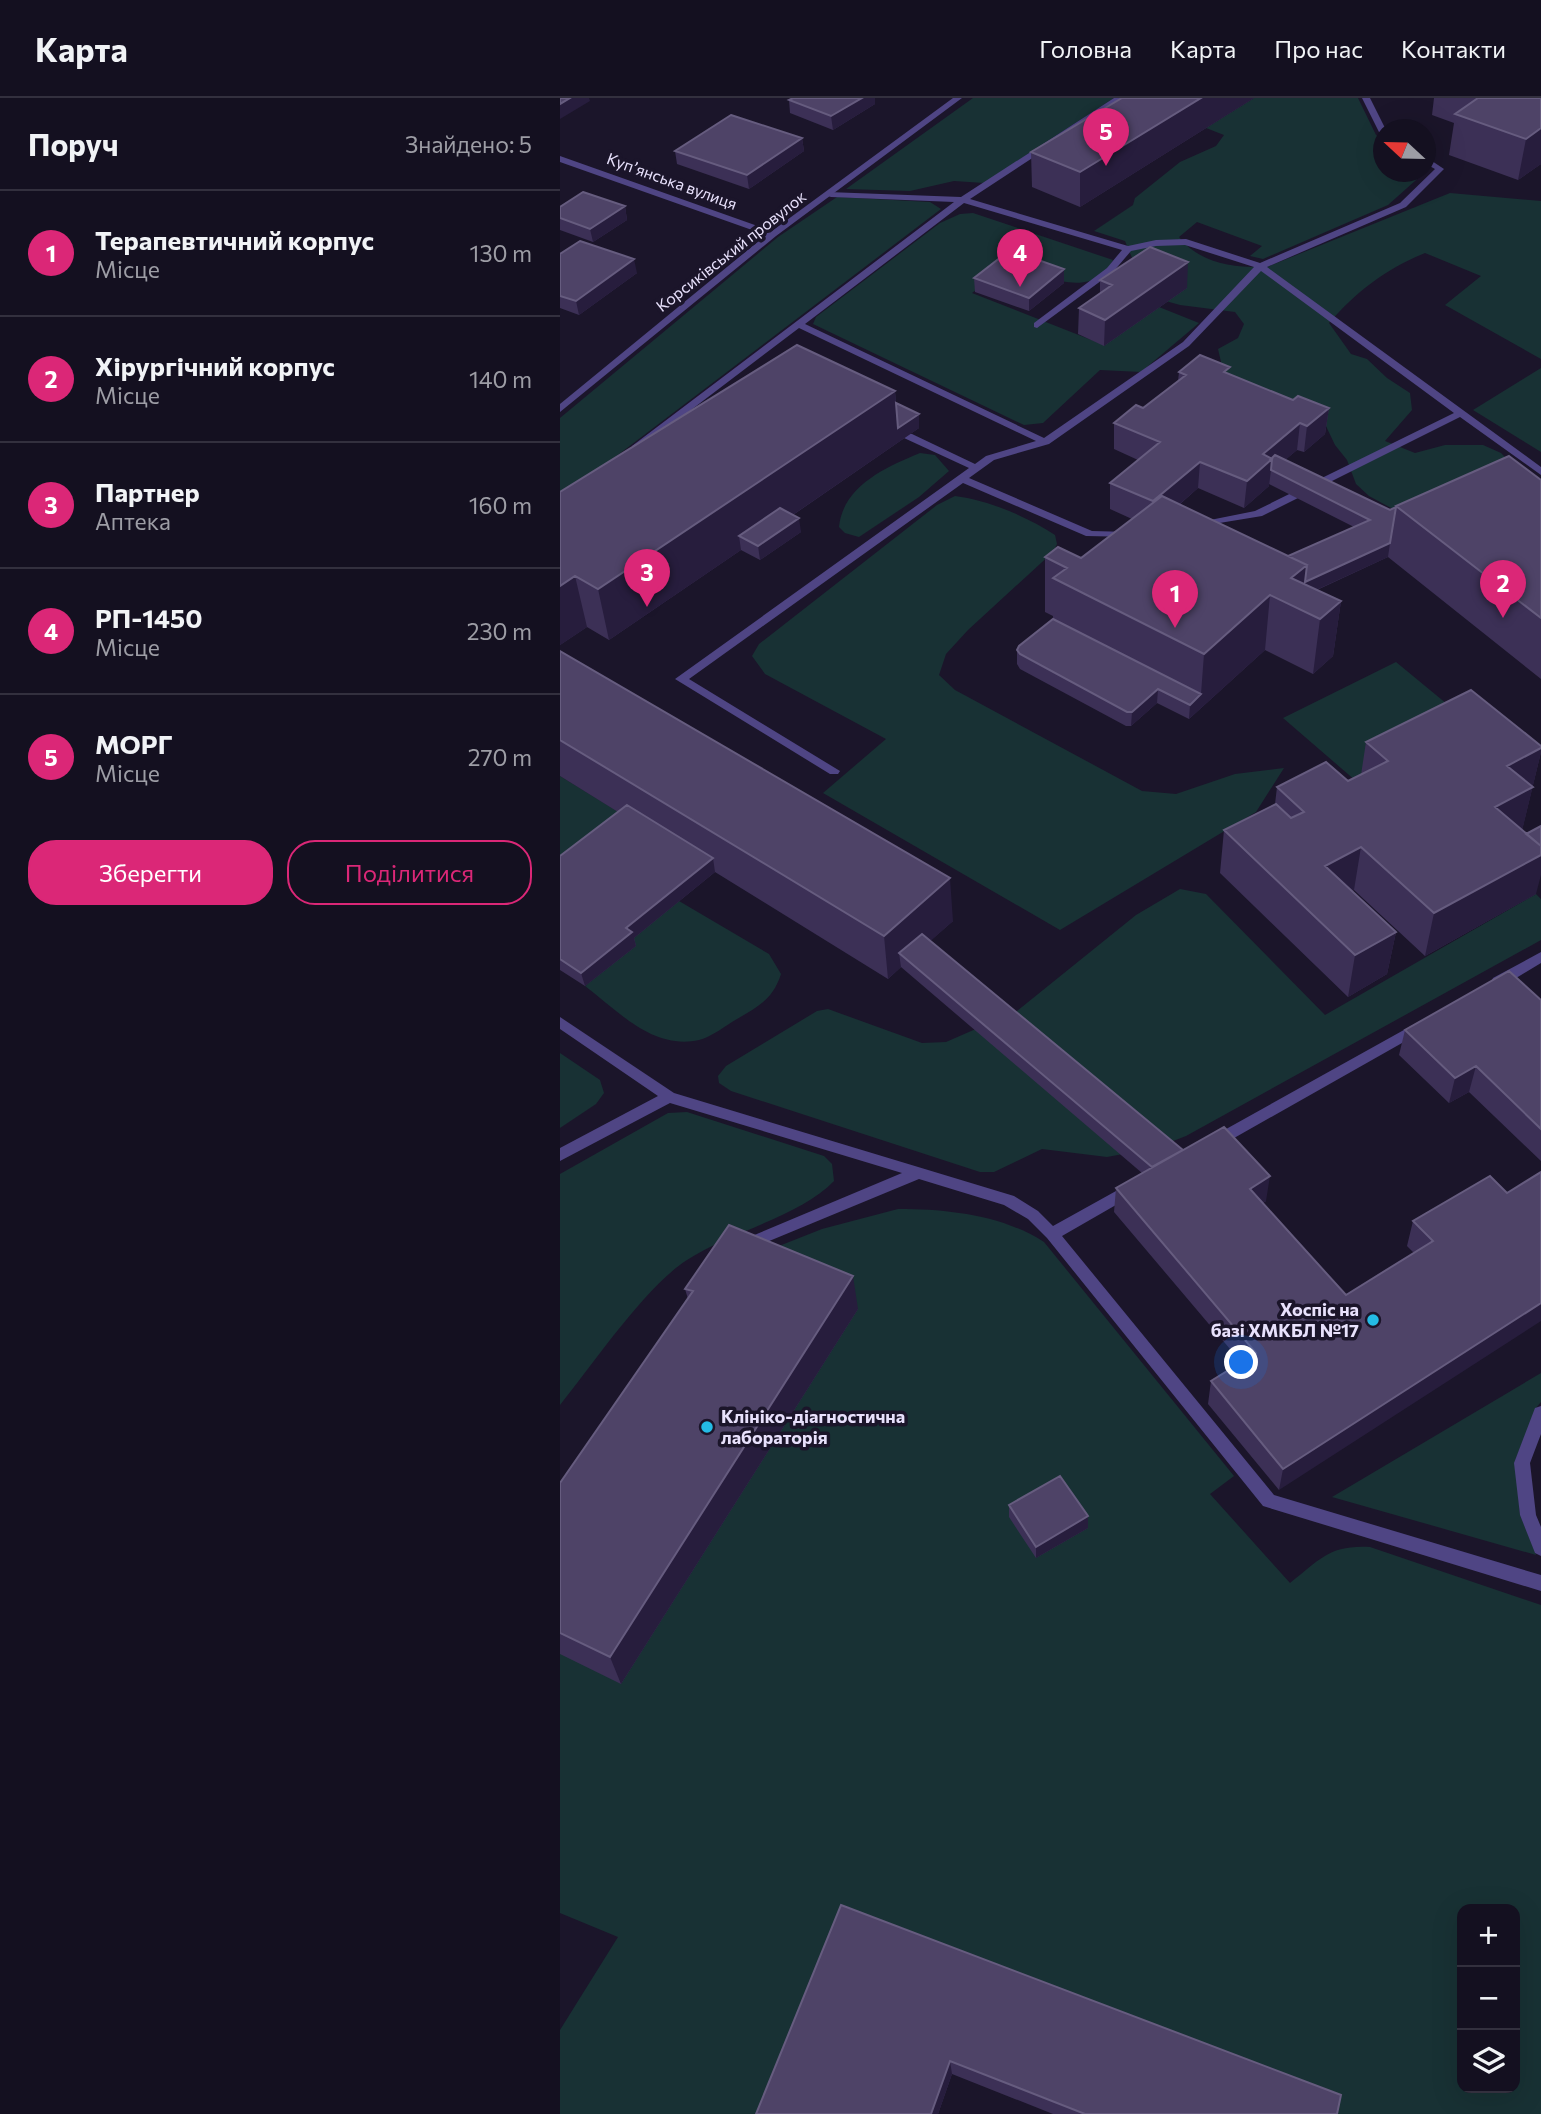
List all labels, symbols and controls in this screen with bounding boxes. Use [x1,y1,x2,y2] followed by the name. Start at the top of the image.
[35,28,128,69] text: Карта
[1039,34,1132,63] text: Головна
[1170,34,1236,63] text: Карта
[1274,34,1363,63] text: Про нас
[1401,34,1506,63] text: Контакти
[1083,108,1129,166] pin: 5
[1373,119,1436,182] north arrow
[28,125,119,162] text: Поруч
[405,130,532,158] text: Знайдено: 5
[604,148,740,213] street label: Куп’янська вулиця
[652,186,810,315] street label: Корсиківський провулок
[95,224,374,255] text: Терапевтичний корпус
[997,229,1043,287] pin: 4
[46,239,56,267] text: 1
[470,239,532,267] text: 130 m
[95,255,160,283] text: Місце
[95,350,335,381] text: Хірургічний корпус
[44,365,58,393] text: 2
[469,365,532,393] text: 140 m
[95,381,160,409] text: Місце
[95,476,200,507] text: Партнер
[44,491,58,519] text: 3
[469,491,532,519] text: 160 m
[95,507,171,535] text: Аптека
[624,549,670,607] pin: 3
[1480,560,1526,618] pin: 2
[1152,570,1198,628] pin: 1
[95,602,203,633] text: РП-1450
[44,617,58,645] text: 4
[467,617,532,645] text: 230 m
[95,633,160,661] text: Місце
[95,728,173,759] text: МОРГ
[44,743,58,771] text: 5
[468,743,532,771] text: 270 m
[95,759,160,787] text: Місце
[28,840,273,905] button: Зберегти
[287,840,532,905] button: Поділитися
[1211,1298,1359,1341] place label: Хоспіс на базі ХМКБЛ №17
[1365,1312,1381,1328] marker: Хоспіс на базі ХМКБЛ №17
[1224,1345,1258,1379] your location
[721,1405,905,1448] place label: Клініко-діагностична лабораторія
[699,1419,715,1435] marker: Клініко-діагностична лабораторія
[1457,1904,1520,2093] map controls
[1457,1904,1520,1967] button: +
[1457,1967,1520,2030] button: −
[1457,2030,1520,2093] button: layers

